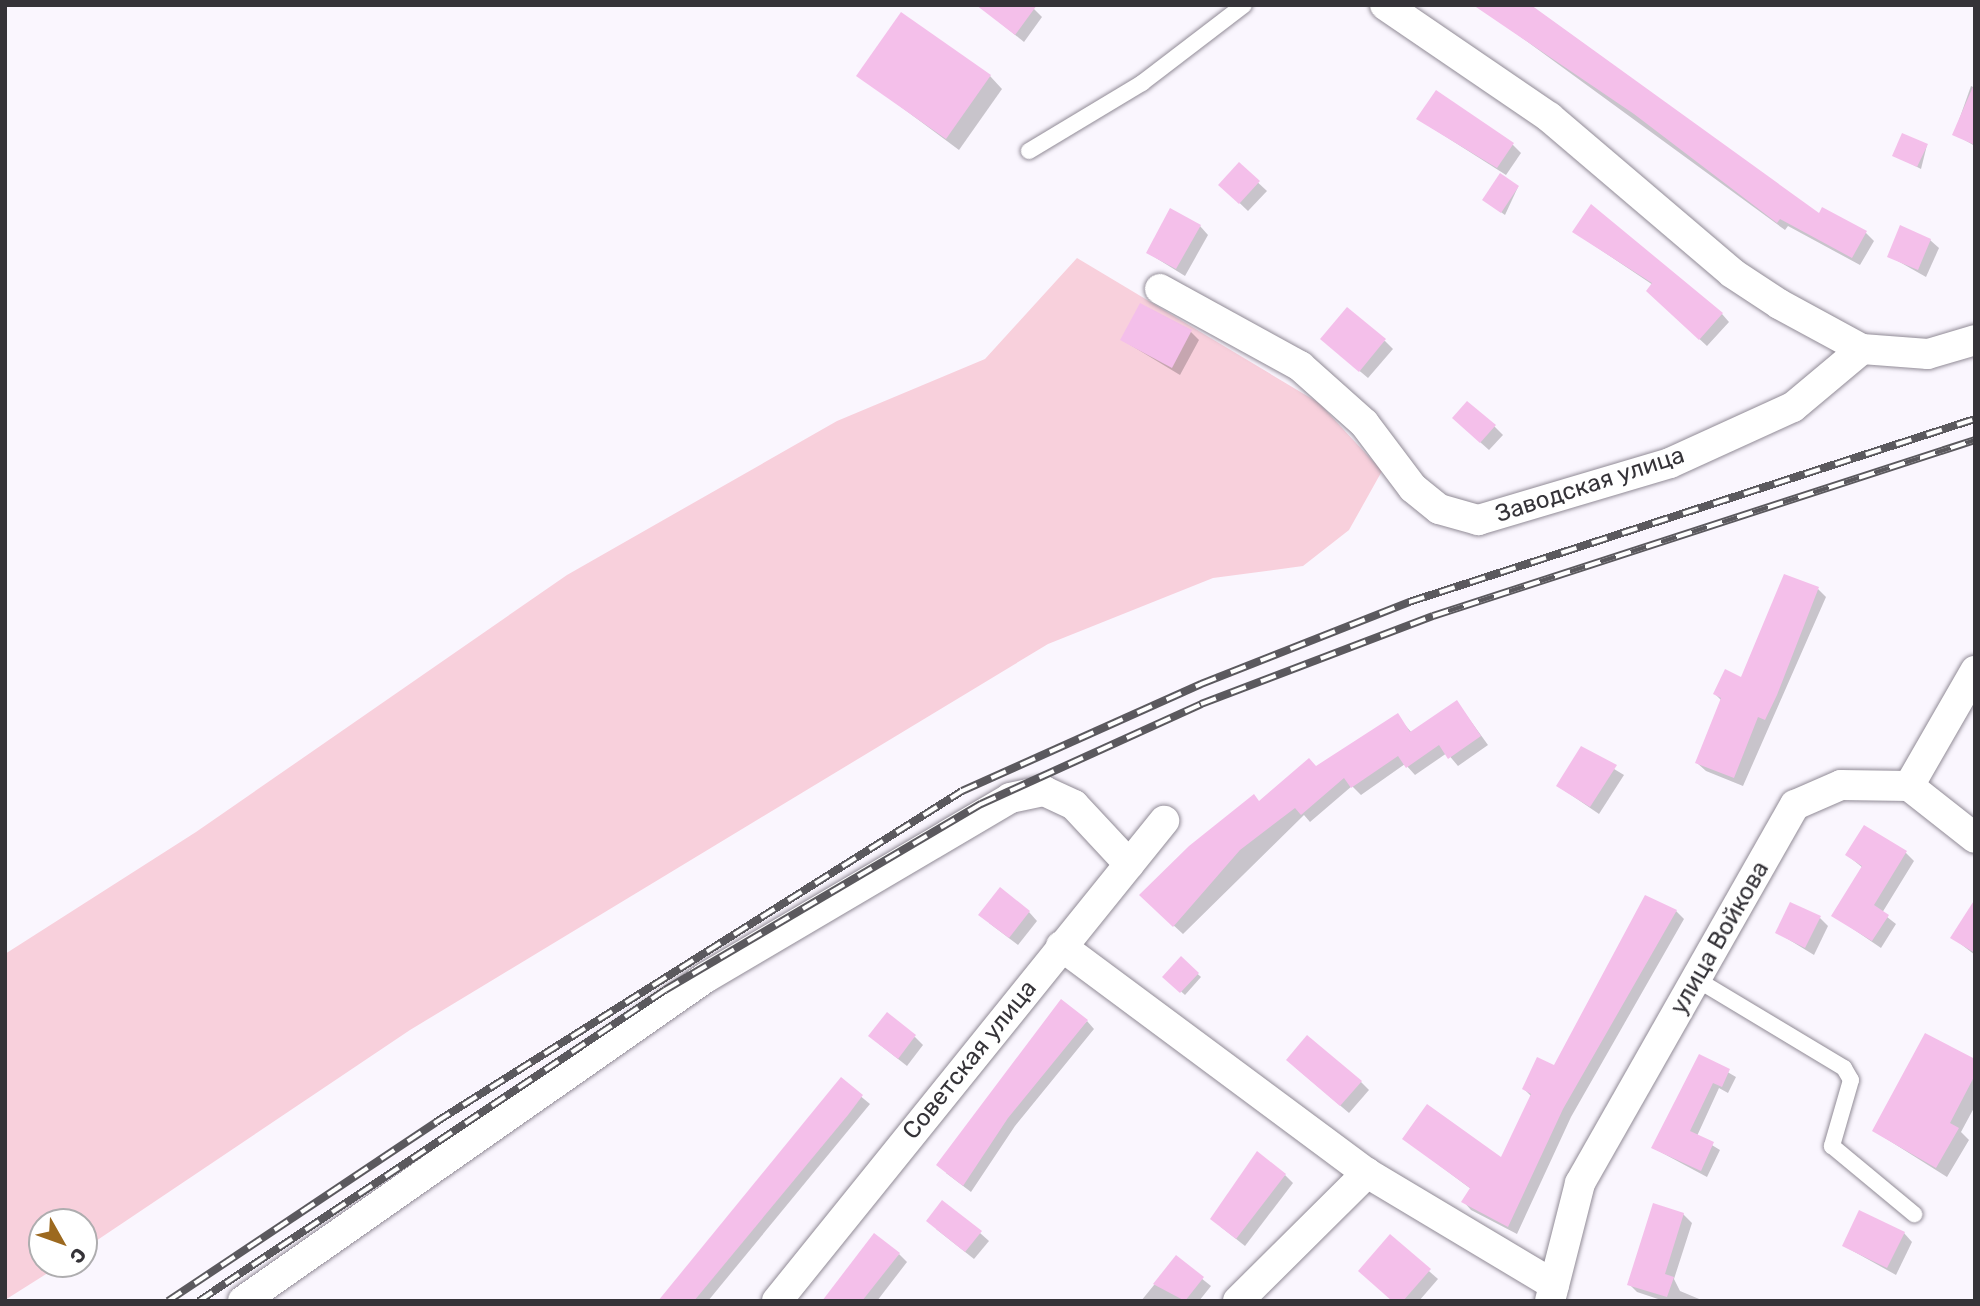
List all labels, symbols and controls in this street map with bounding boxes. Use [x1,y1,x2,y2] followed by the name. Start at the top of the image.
[1492,441,1688,529] street label: Заводская улица
[1665,856,1775,1020] street label: улица Войкова
[897,975,1043,1145] street label: Советская улица
[28,1208,98,1278] north arrow
[65,1243,91,1268] text: С

